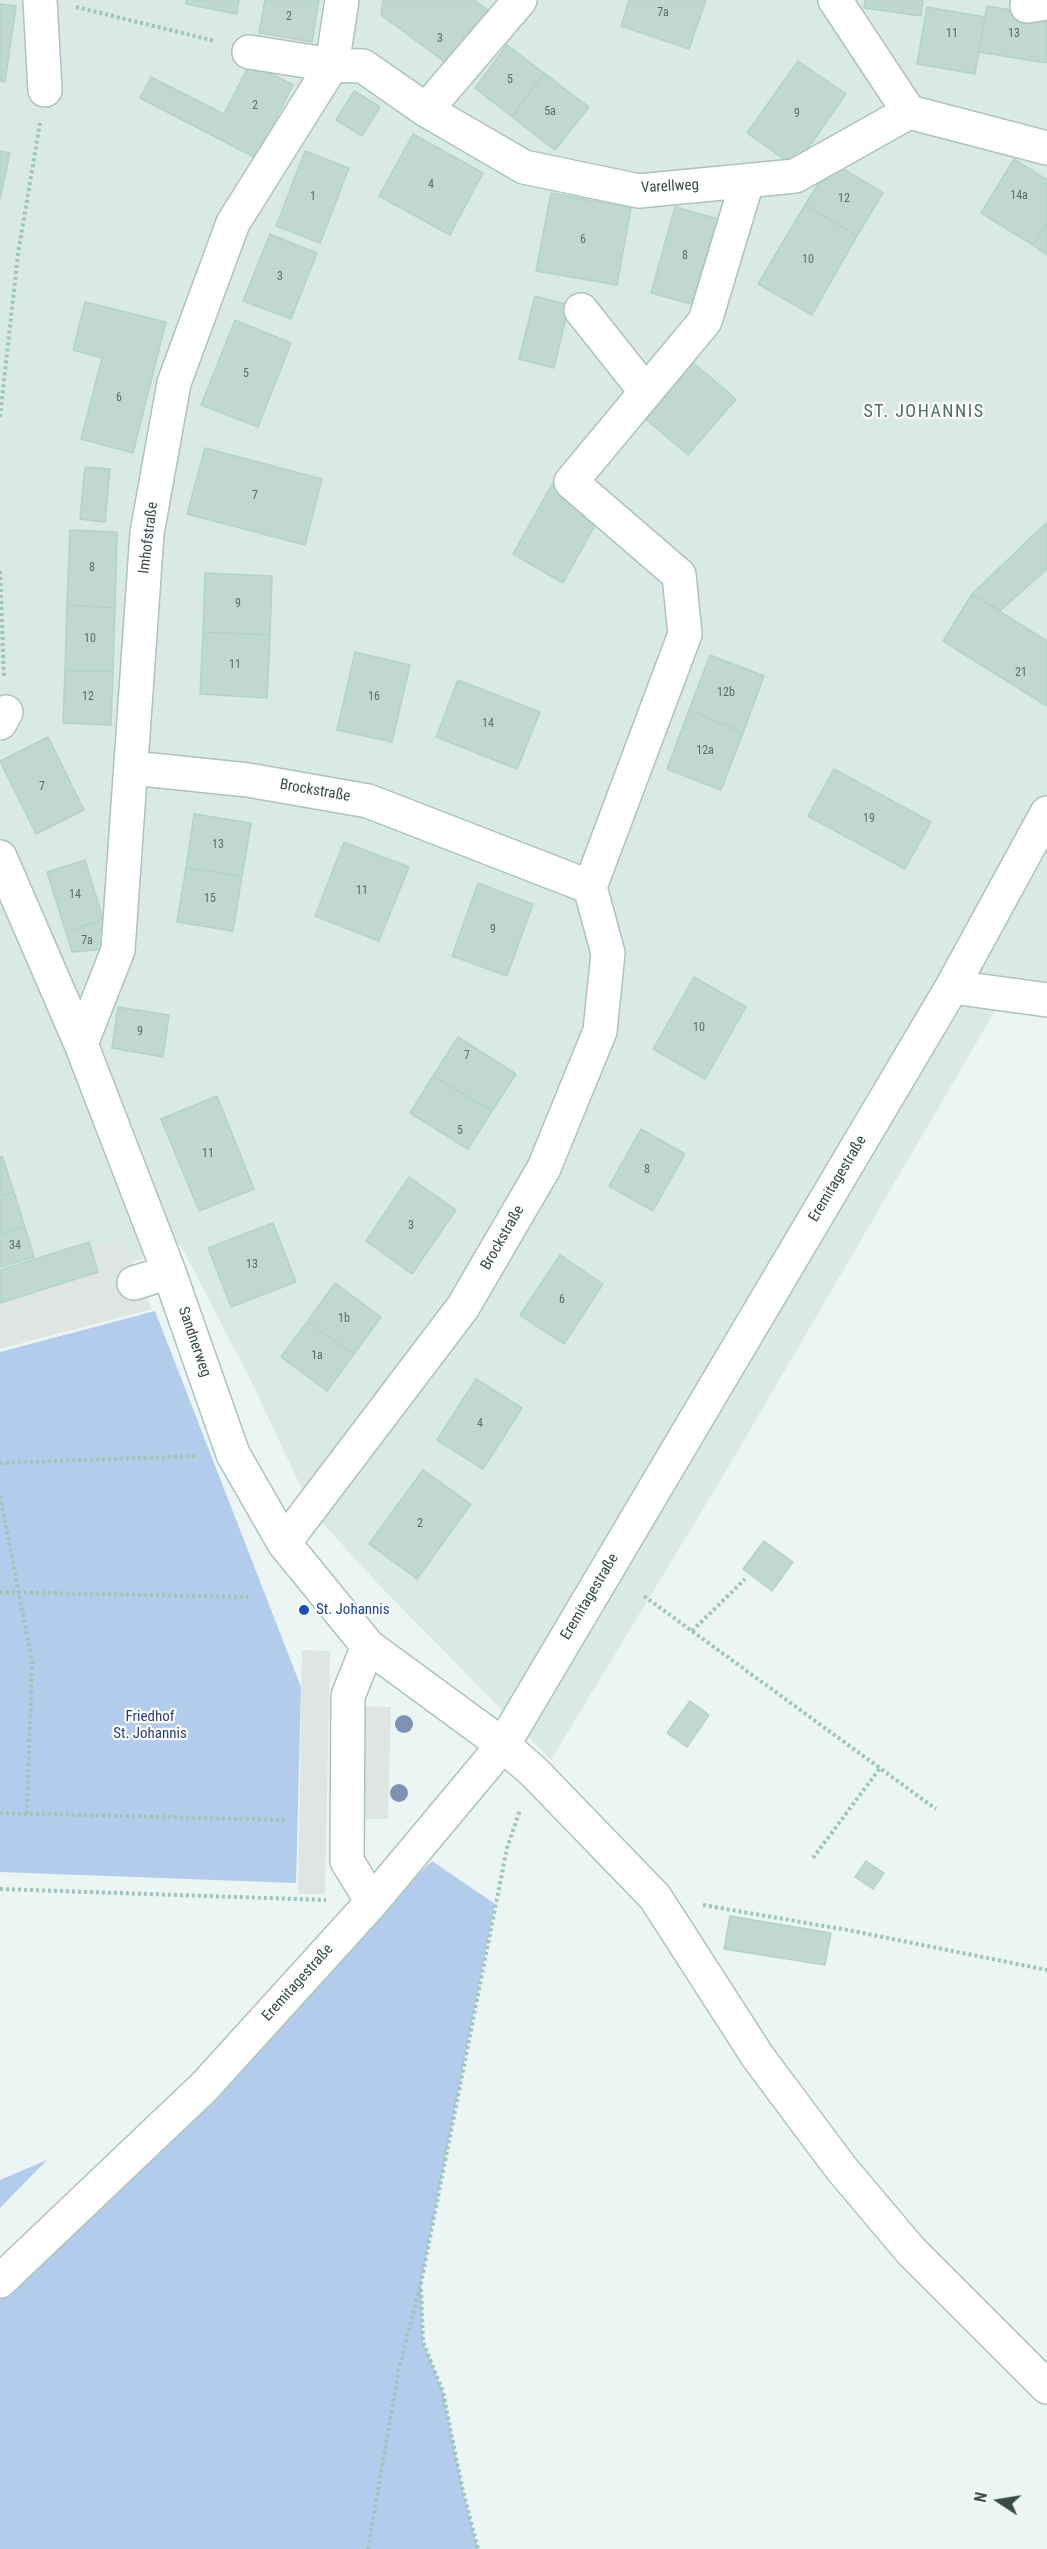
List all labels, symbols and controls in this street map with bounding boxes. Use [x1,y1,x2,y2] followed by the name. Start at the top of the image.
[657,6,669,20] house number: 7a
[286,10,292,24] house number: 2
[946,27,958,41] house number: 11
[1008,27,1020,41] house number: 13
[437,32,443,46] house number: 3
[507,73,513,87] house number: 5
[252,99,258,113] house number: 2
[544,105,556,119] house number: 5a
[794,107,800,121] house number: 9
[641,177,699,197] street label: Varellweg
[428,178,434,192] house number: 4
[1010,189,1028,203] house number: 14a
[310,190,316,204] house number: 1
[838,192,850,206] house number: 12
[580,233,586,247] house number: 6
[682,249,688,263] house number: 8
[802,253,814,267] house number: 10
[277,270,283,284] house number: 3
[243,367,249,381] house number: 5
[116,391,122,405] house number: 6
[863,401,985,423] district label: ST. JOHANNIS
[252,489,258,503] house number: 7
[136,501,162,575] street label: Imhofstraße
[89,561,95,575] house number: 8
[235,597,241,611] house number: 9
[84,632,96,646] house number: 10
[229,658,241,672] house number: 11
[1015,666,1027,680] house number: 21
[717,686,735,700] house number: 12b
[82,690,94,704] house number: 12
[368,690,380,704] house number: 16
[482,717,494,731] house number: 14
[696,744,714,758] house number: 12a
[278,776,352,806] street label: Brockstraße
[39,780,45,794] house number: 7
[863,812,875,826] house number: 19
[212,838,224,852] house number: 13
[356,884,368,898] house number: 11
[69,888,81,902] house number: 14
[204,892,216,906] house number: 15
[490,923,496,937] house number: 9
[81,934,93,948] house number: 7a
[693,1021,705,1035] house number: 10
[137,1025,143,1039] house number: 9
[464,1049,470,1063] house number: 7
[457,1124,463,1138] house number: 5
[805,1133,871,1225] street label: Eremitagestraße
[202,1147,214,1161] house number: 11
[644,1163,650,1177] house number: 8
[477,1203,529,1273] street label: Brockstraße
[408,1219,414,1233] house number: 3
[9,1239,21,1253] house number: 34
[246,1258,258,1272] house number: 13
[559,1293,565,1307] house number: 6
[174,1305,214,1379] street label: Sandnerweg
[338,1312,350,1326] house number: 1b
[311,1349,323,1363] house number: 1a
[477,1417,483,1431] house number: 4
[417,1517,423,1531] house number: 2
[557,1551,623,1643] street label: Eremitagestraße
[316,1601,390,1619] place label: St. Johannis
[297,1603,311,1617] marker: St. Johannis
[113,1708,187,1743] park label: Friedhof St. Johannis
[259,1941,337,2025] street label: Eremitagestraße
[969,2471,1029,2531] north arrow
[971,2490,991,2504] text: N

